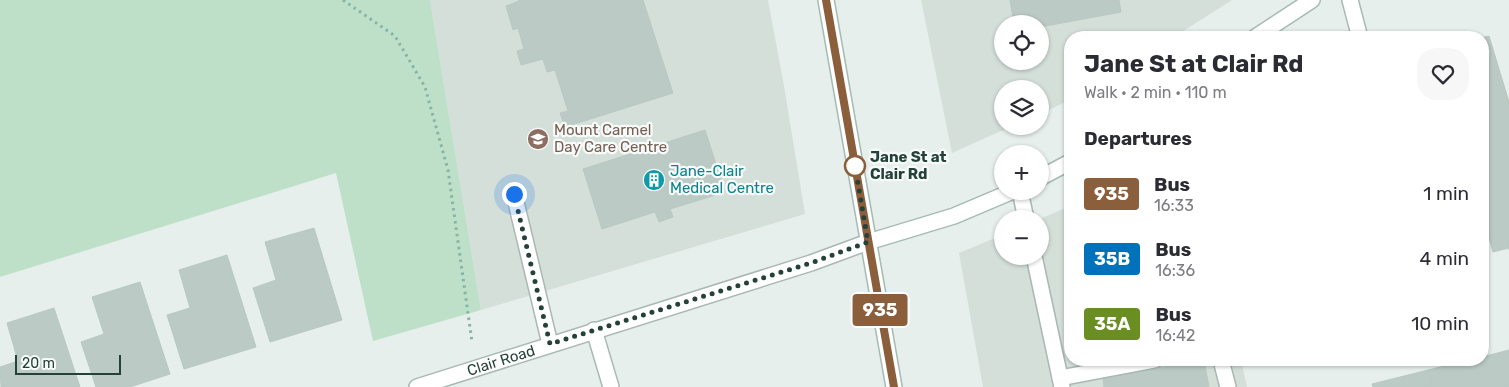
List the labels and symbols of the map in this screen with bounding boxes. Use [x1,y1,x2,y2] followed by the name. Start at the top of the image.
[554,121,667,156] place label: Mount Carmel Day Care Centre
[526,127,550,151] school or university icon: Mount Carmel Day Care Centre
[870,148,947,183] place label: Jane St at Clair Rd
[844,155,866,177] marker: Jane St at Clair Rd
[670,162,774,197] place label: Jane-Clair Medical Centre
[642,168,666,192] building icon: Jane-Clair Medical Centre
[502,182,527,207] your location
[851,294,909,326] line badge: 935
[465,341,537,380] street label: Clair Road
[15,352,121,375] scale bar

